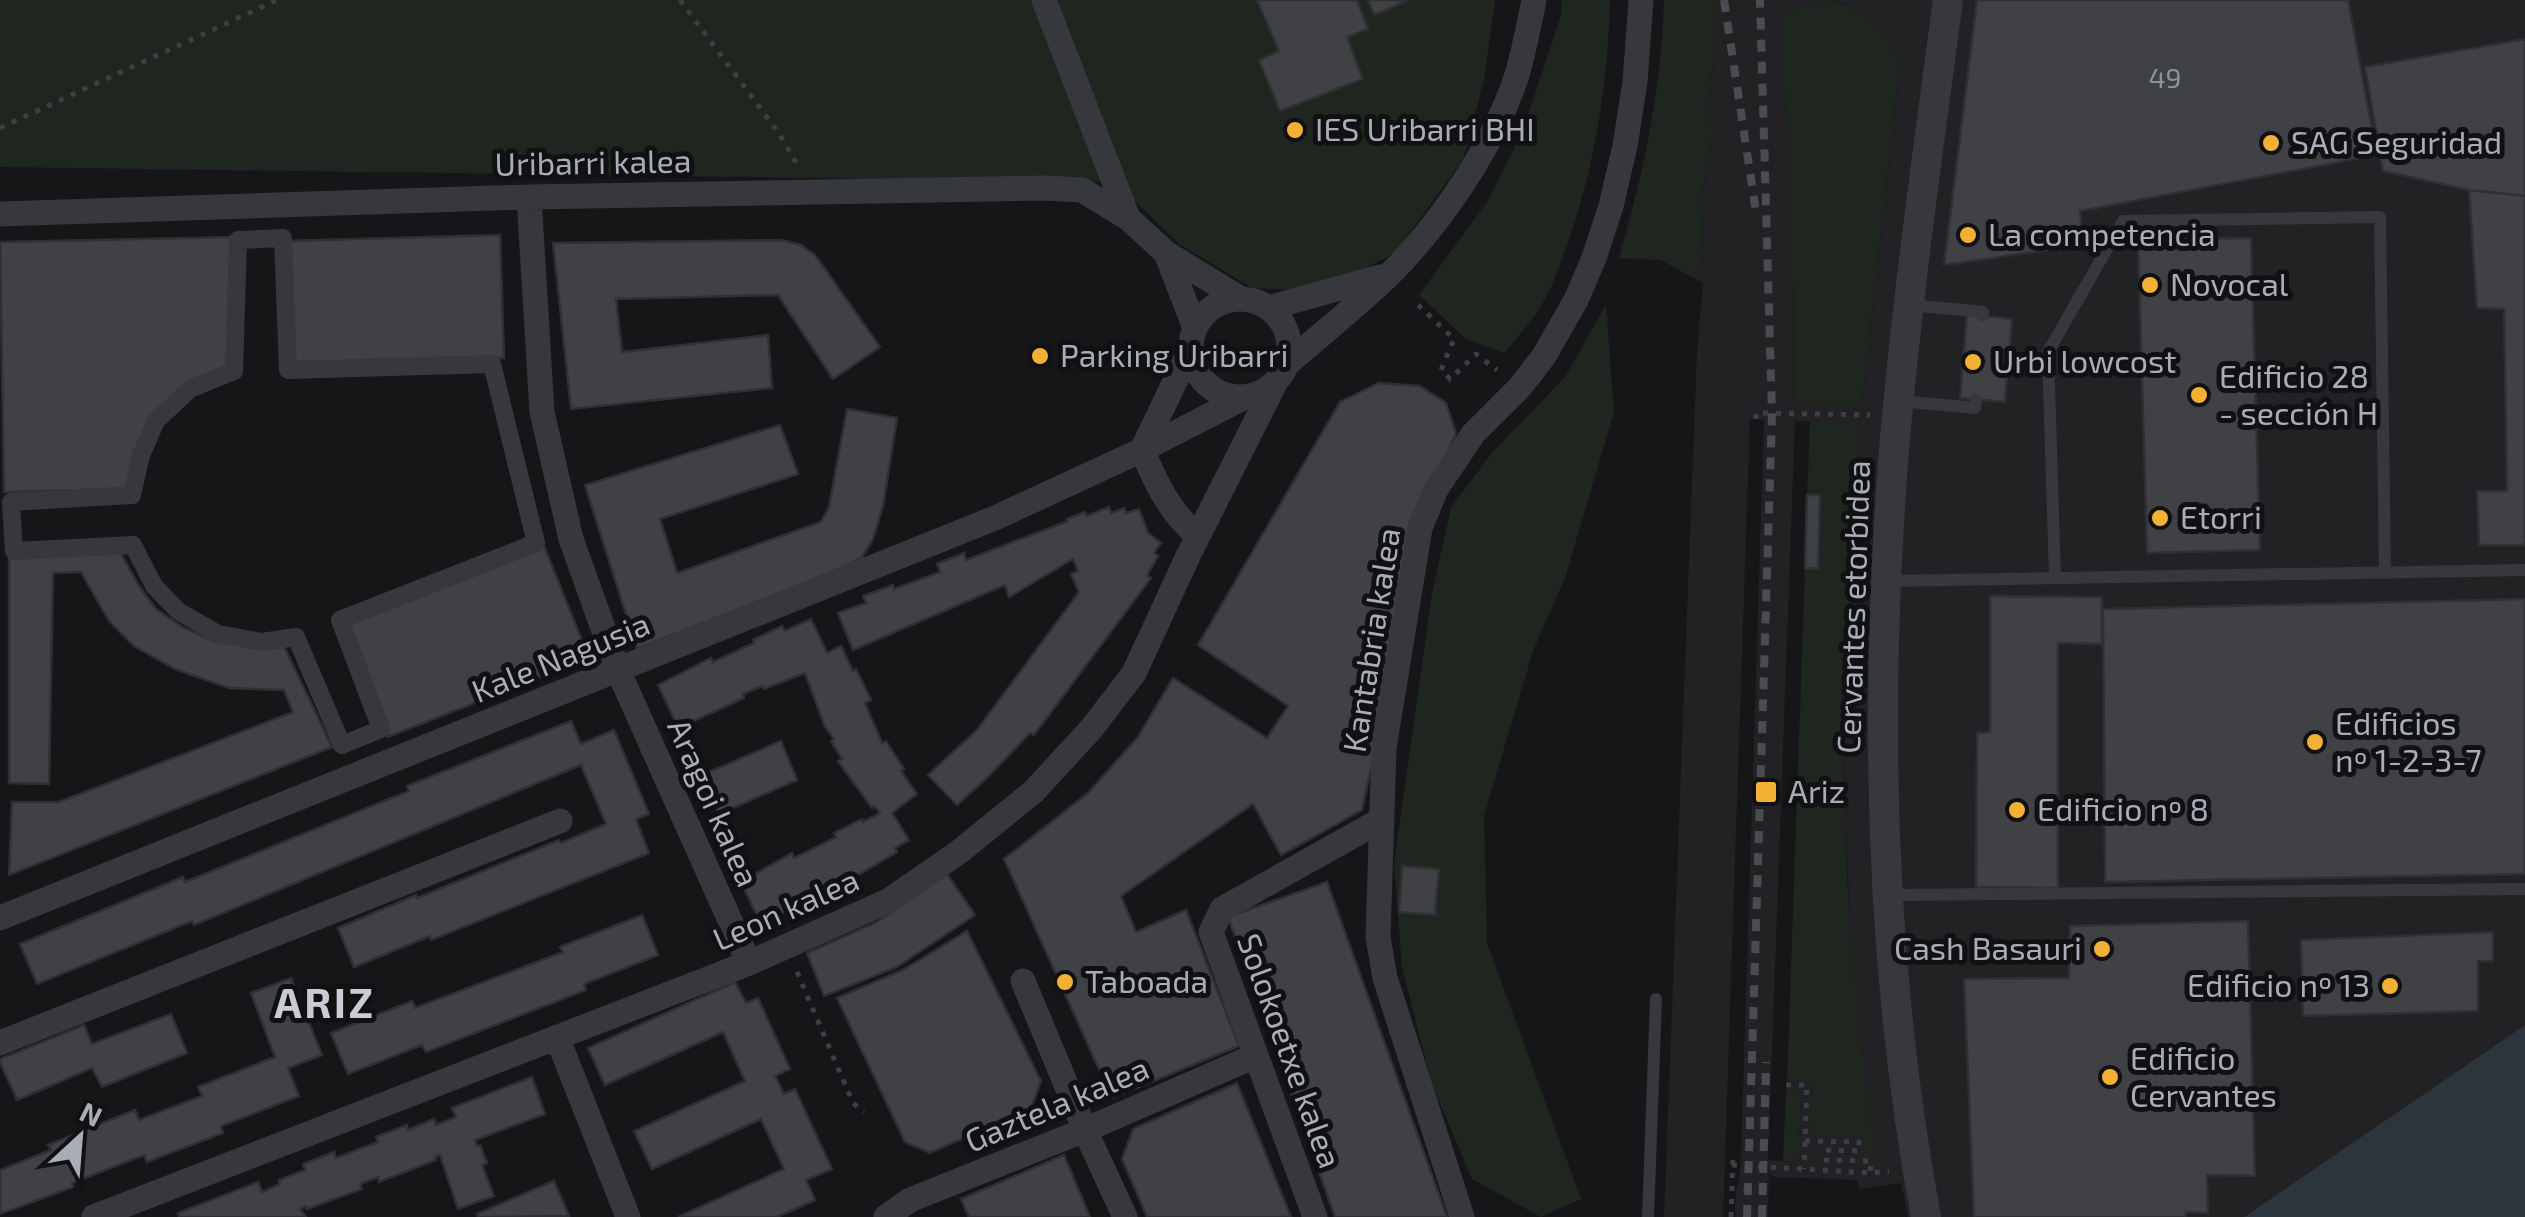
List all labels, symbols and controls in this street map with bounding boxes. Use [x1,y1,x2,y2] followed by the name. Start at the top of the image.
[2148,60,2182,94] house number: 49
[1315,109,1535,147] place label: IES Uribarri BHI
[1284,119,1306,141] marker: IES Uribarri BHI
[2291,122,2502,160] place label: SAG Seguridad
[2260,132,2282,154] marker: SAG Seguridad
[494,140,692,182] street label: Uribarri kalea
[1988,214,2216,252] place label: La competencia
[1957,224,1979,246] marker: La competencia
[2170,264,2289,302] place label: Novocal
[2139,274,2161,296] marker: Novocal
[1060,335,1288,373] place label: Parking Uribarri
[1993,341,2176,379] place label: Urbi lowcost
[1029,345,1051,367] marker: Parking Uribarri
[1962,351,1984,373] marker: Urbi lowcost
[2219,356,2378,431] place label: Edificio 28 - sección H
[2188,384,2210,406] marker: Edificio 28 - sección H
[1828,460,1876,754] street label: Cervantes etorbidea
[2180,497,2262,535] place label: Etorri
[2149,507,2171,529] marker: Etorri
[1334,525,1407,755] street label: Kantabria kalea
[466,603,655,709] street label: Kale Nagusia
[2335,703,2482,778] place label: Edificios nº 1-2-3-7
[661,713,769,892] street label: Aragoi kalea
[2304,731,2326,753] marker: Edificios nº 1-2-3-7
[1788,771,1845,809] place label: Ariz
[1753,779,1779,805] marker: Ariz
[2037,789,2209,827] place label: Edificio nº 8
[2006,799,2028,821] marker: Edificio nº 8
[706,859,864,957] street label: Leon kalea
[1231,928,1351,1172] street label: Solokoetxe kalea
[1894,928,2082,966] place label: Cash Basauri
[2091,938,2113,960] marker: Cash Basauri
[1085,961,1208,999] place label: Taboada
[2187,965,2370,1003] place label: Edificio nº 13
[1054,971,1076,993] marker: Taboada
[2379,975,2401,997] marker: Edificio nº 13
[274,976,376,1026] district label: ARIZ
[2130,1038,2277,1113] place label: Edificio Cervantes
[959,1047,1154,1159] street label: Gaztela kalea
[2099,1066,2121,1088] marker: Edificio Cervantes
[30,1087,130,1187] north arrow
[75,1094,108,1133] text: N

